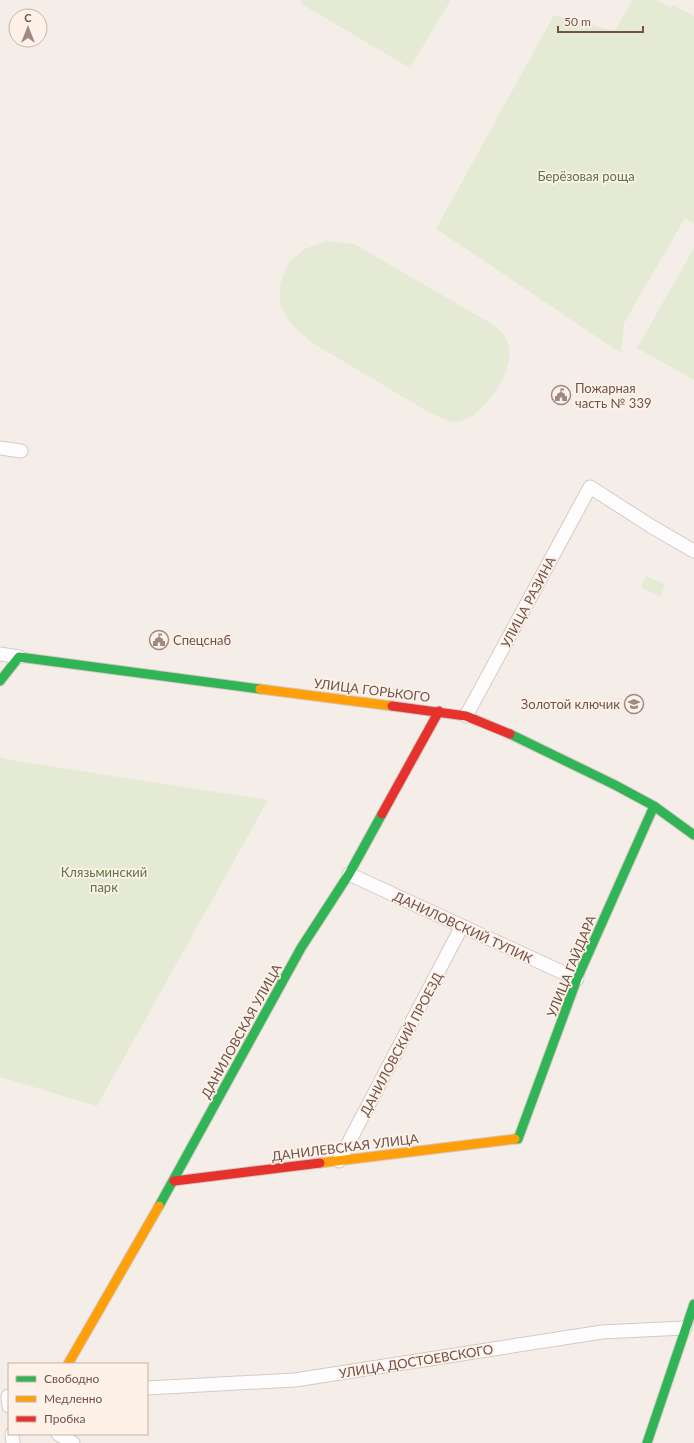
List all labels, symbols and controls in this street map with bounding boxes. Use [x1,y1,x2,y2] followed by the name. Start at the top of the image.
[8,8,48,48] north arrow
[558,8,643,34] scale bar
[24,11,32,24] text: С
[564,14,591,29] text: 50 m
[537,168,635,184] park label: Берёзовая роща
[575,380,652,411] place label: Пожарная часть № 339
[550,384,572,406] public building icon: Пожарная часть № 339
[497,553,559,650] street label: УЛИЦА РАЗИНА
[148,629,170,651] public building icon: Спецснаб
[173,632,232,648] place label: Спецснаб
[313,675,431,705] street label: УЛИЦА ГОРЬКОГО
[623,693,645,715] school or university icon: Золотой ключик
[521,696,620,712] place label: Золотой ключик
[61,864,147,895] park label: Клязьминский парк
[391,888,535,966] street label: ДАНИЛОВСКИЙ ТУПИК
[543,913,599,1019] street label: УЛИЦА ГАЙДАРА
[197,961,285,1101] street label: ДАНИЛОВСКАЯ УЛИЦА
[356,969,446,1119] street label: ДАНИЛОВСКИЙ ПРОЕЗД
[271,1130,420,1164] street label: ДАНИЛЕВСКАЯ УЛИЦА
[338,1341,494,1381] street label: УЛИЦА ДОСТОЕВСКОГО
[8,1363,148,1435] legend
[44,1371,100,1386] text: Свободно
[44,1391,103,1406] text: Медленно
[44,1411,85,1426] text: Пробка

